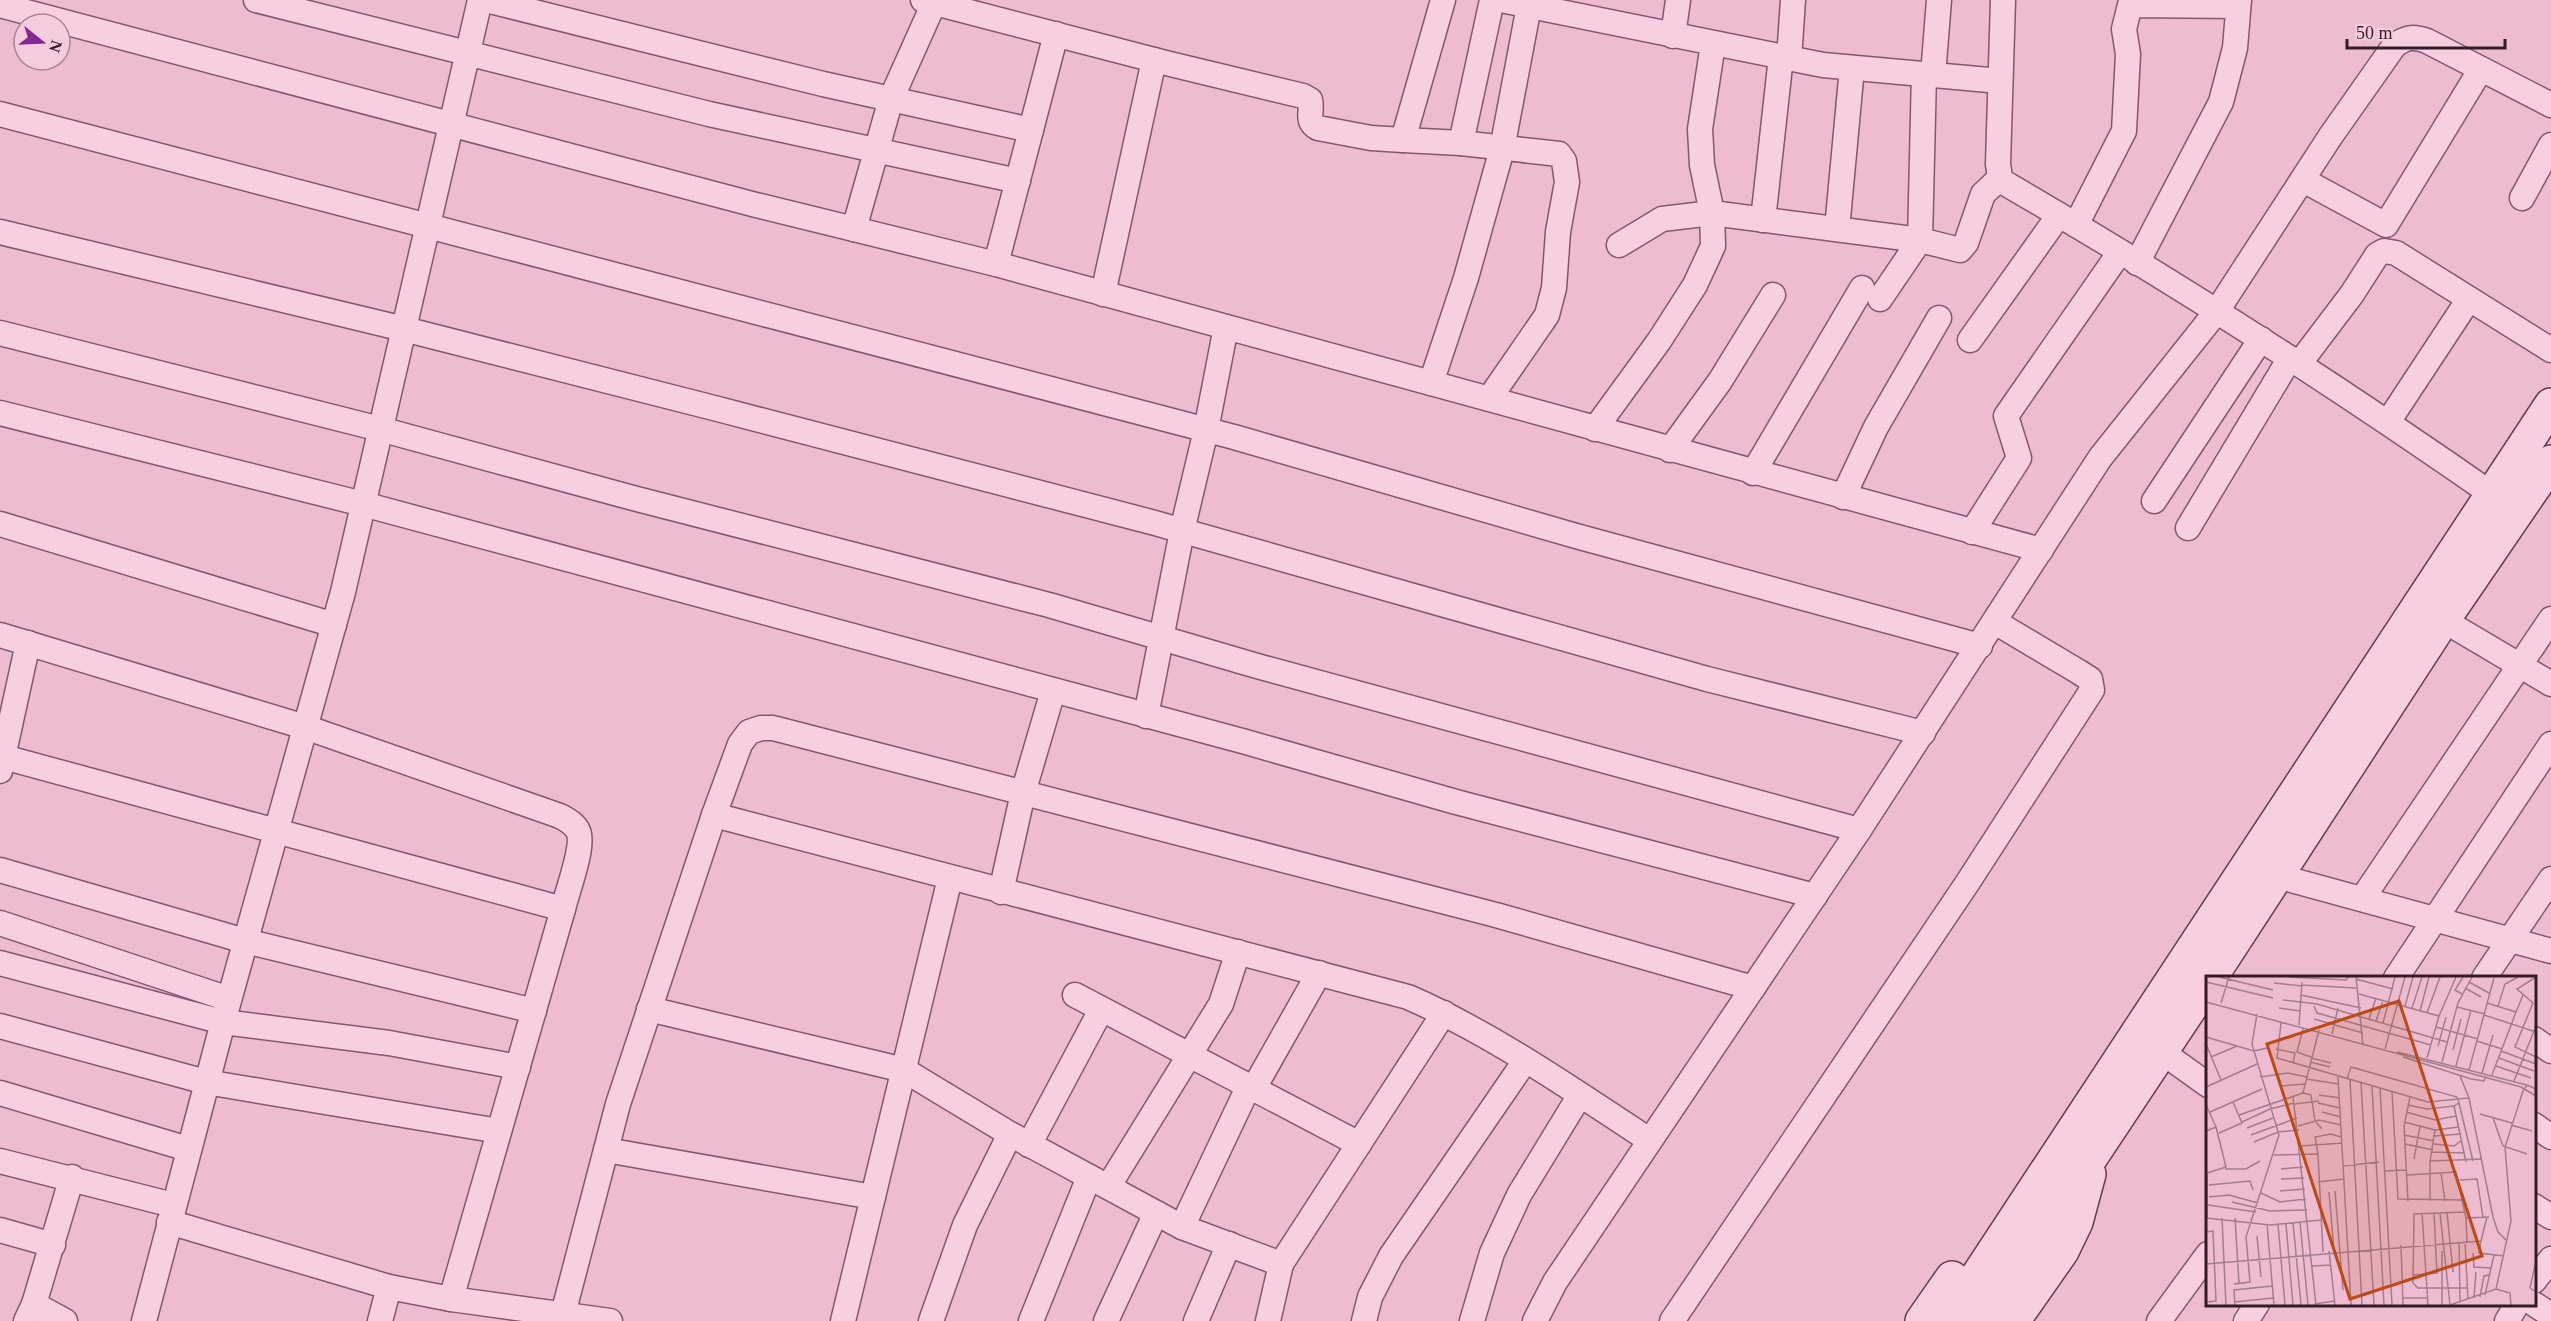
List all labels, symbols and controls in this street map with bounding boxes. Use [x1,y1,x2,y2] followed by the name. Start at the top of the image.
[12,12,72,72] north arrow
[2347,12,2504,50] scale bar
[2356,23,2393,43] text: 50 m
[46,38,66,55] text: N
[2206,976,2536,1306] inset map

